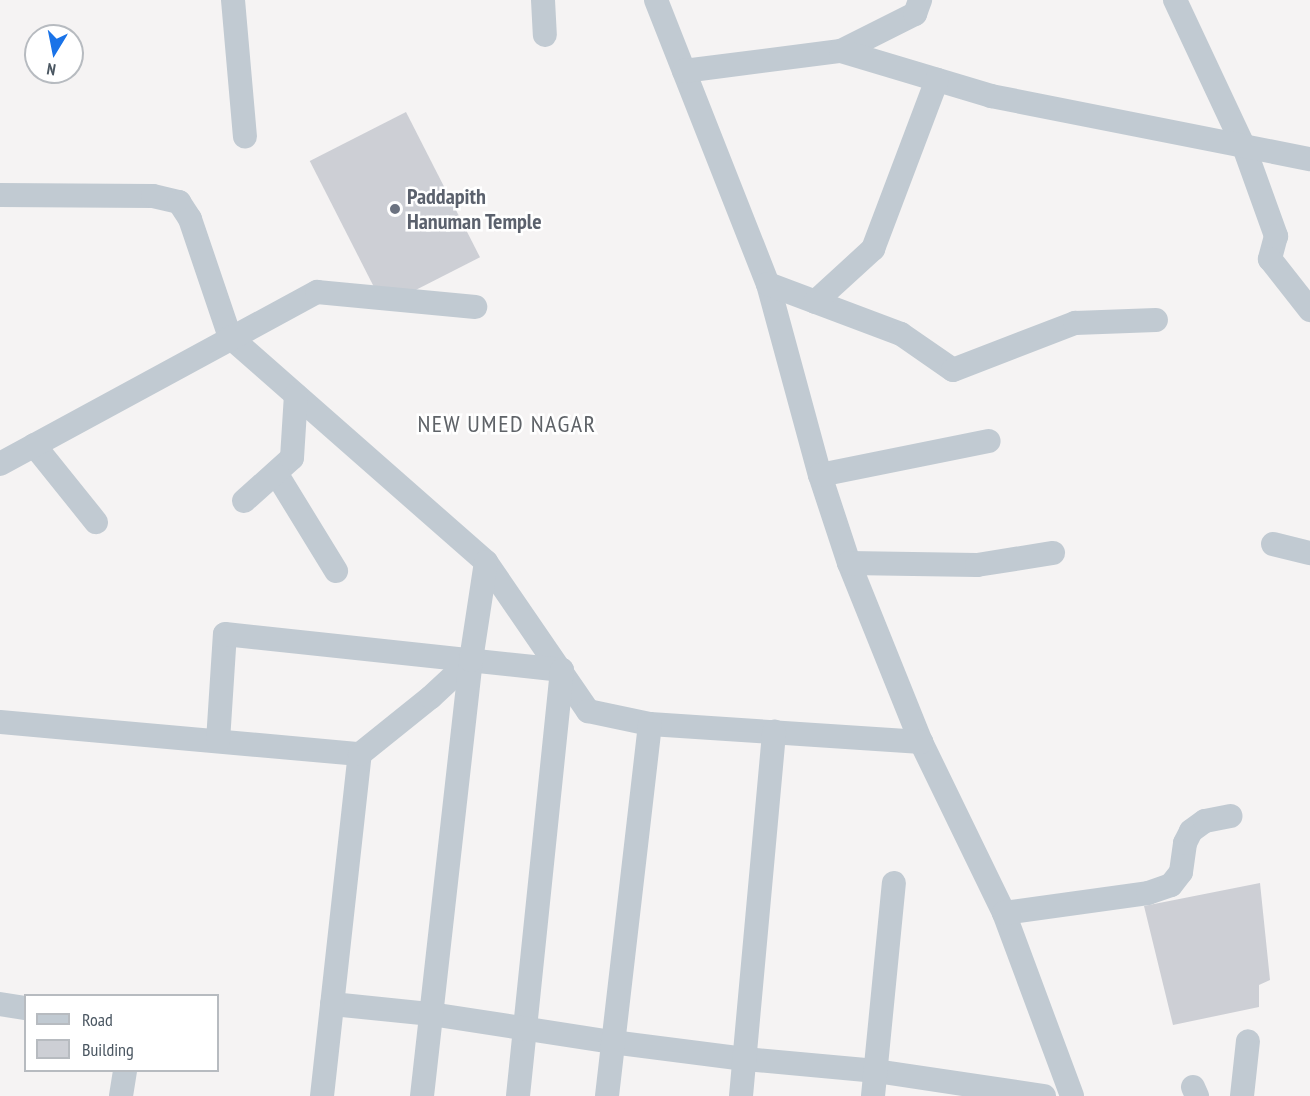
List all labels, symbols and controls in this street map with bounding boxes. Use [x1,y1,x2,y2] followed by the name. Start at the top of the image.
[24,24,84,84] north arrow
[45,59,57,80] text: N
[407,183,542,234] place label: Paddapith Hanuman Temple
[388,202,402,216] marker: Paddapith Hanuman Temple
[417,410,597,438] district label: NEW UMED NAGAR
[24,994,219,1072] legend
[82,1008,113,1031] text: Road
[82,1038,134,1061] text: Building

